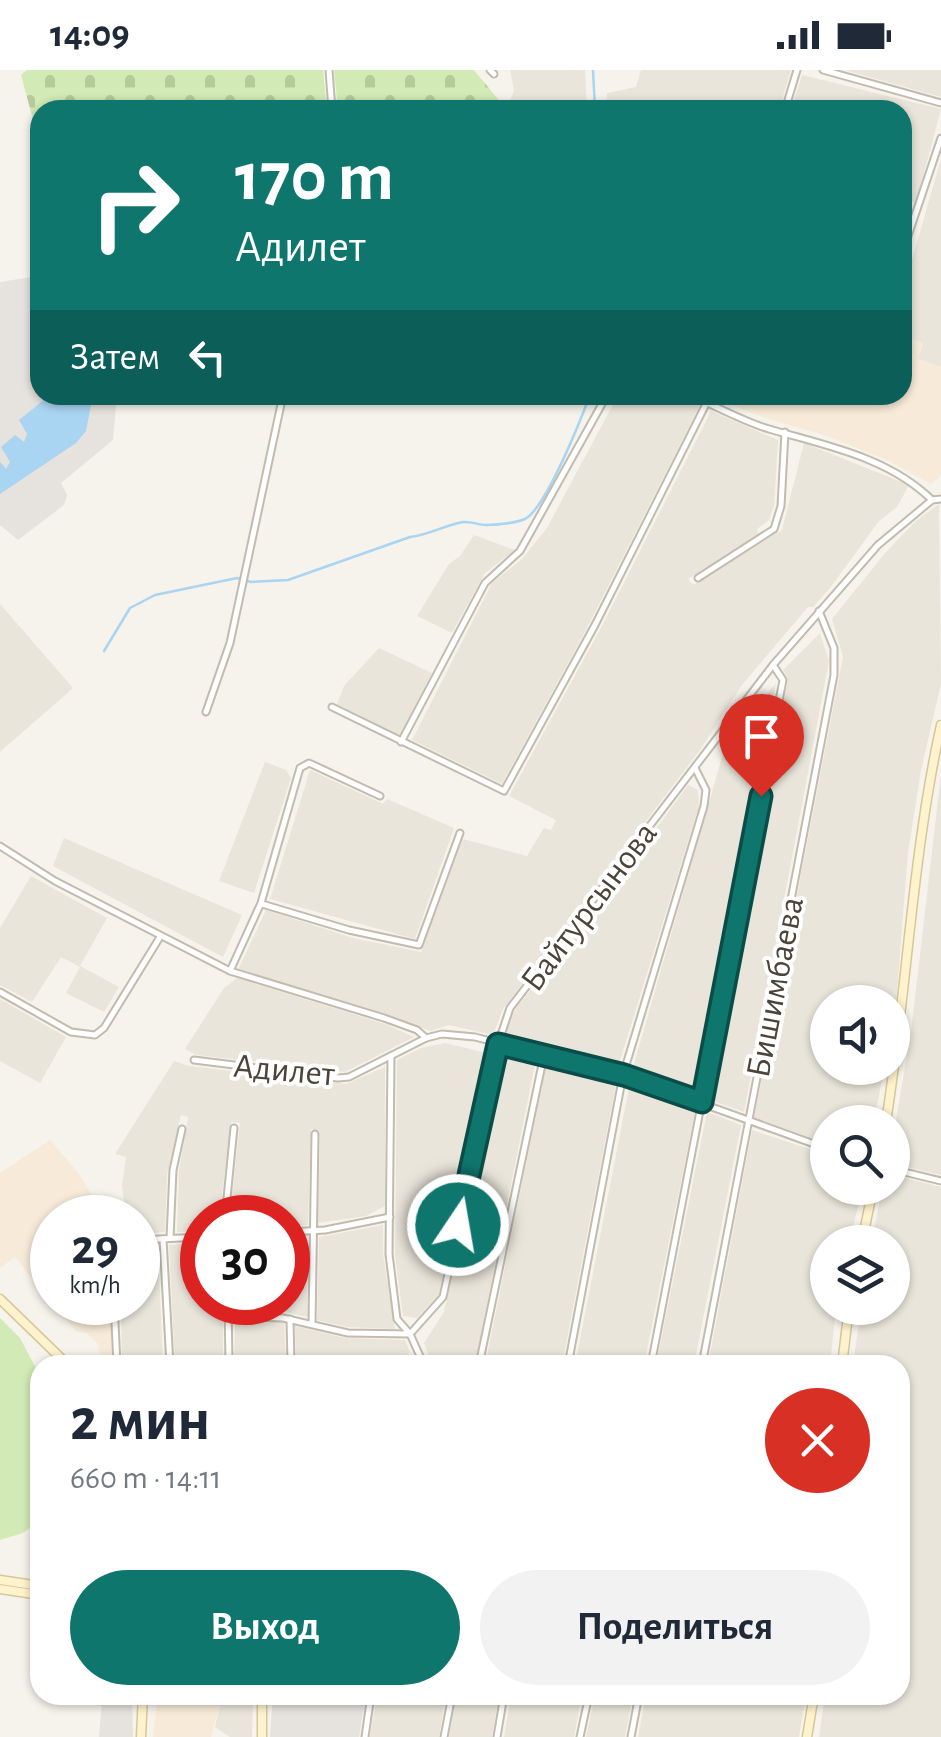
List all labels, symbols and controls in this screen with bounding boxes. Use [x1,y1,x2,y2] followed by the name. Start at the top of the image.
[50,16,130,54] text: 14:09
[70,140,200,270] icon: right
[235,143,394,213] text: 170 m
[235,225,365,270] text: Адилет
[180,330,235,385] icon: left
[70,339,160,377] text: Затем
[719,694,804,797] pin
[734,709,789,764] icon: arrive
[515,816,664,998] street label: Байтурсынова
[741,894,810,1081] street label: Бишимбаева
[810,985,910,1325] map controls
[810,985,910,1085] button: sound
[232,1049,336,1092] street label: Адилет
[810,1105,910,1205] button: search
[406,1173,510,1277] position arrow
[180,1195,310,1325] speed limit sign: 30
[71,1223,119,1273] text: 29
[810,1225,910,1325] button: layers
[69,1273,121,1298] text: km/h
[765,1388,870,1493] button: close
[70,1391,210,1451] text: 2 мин
[70,1462,222,1494] text: 660 m · 14:11
[70,1570,460,1685] button: Выход
[480,1570,870,1685] button: Поделиться

